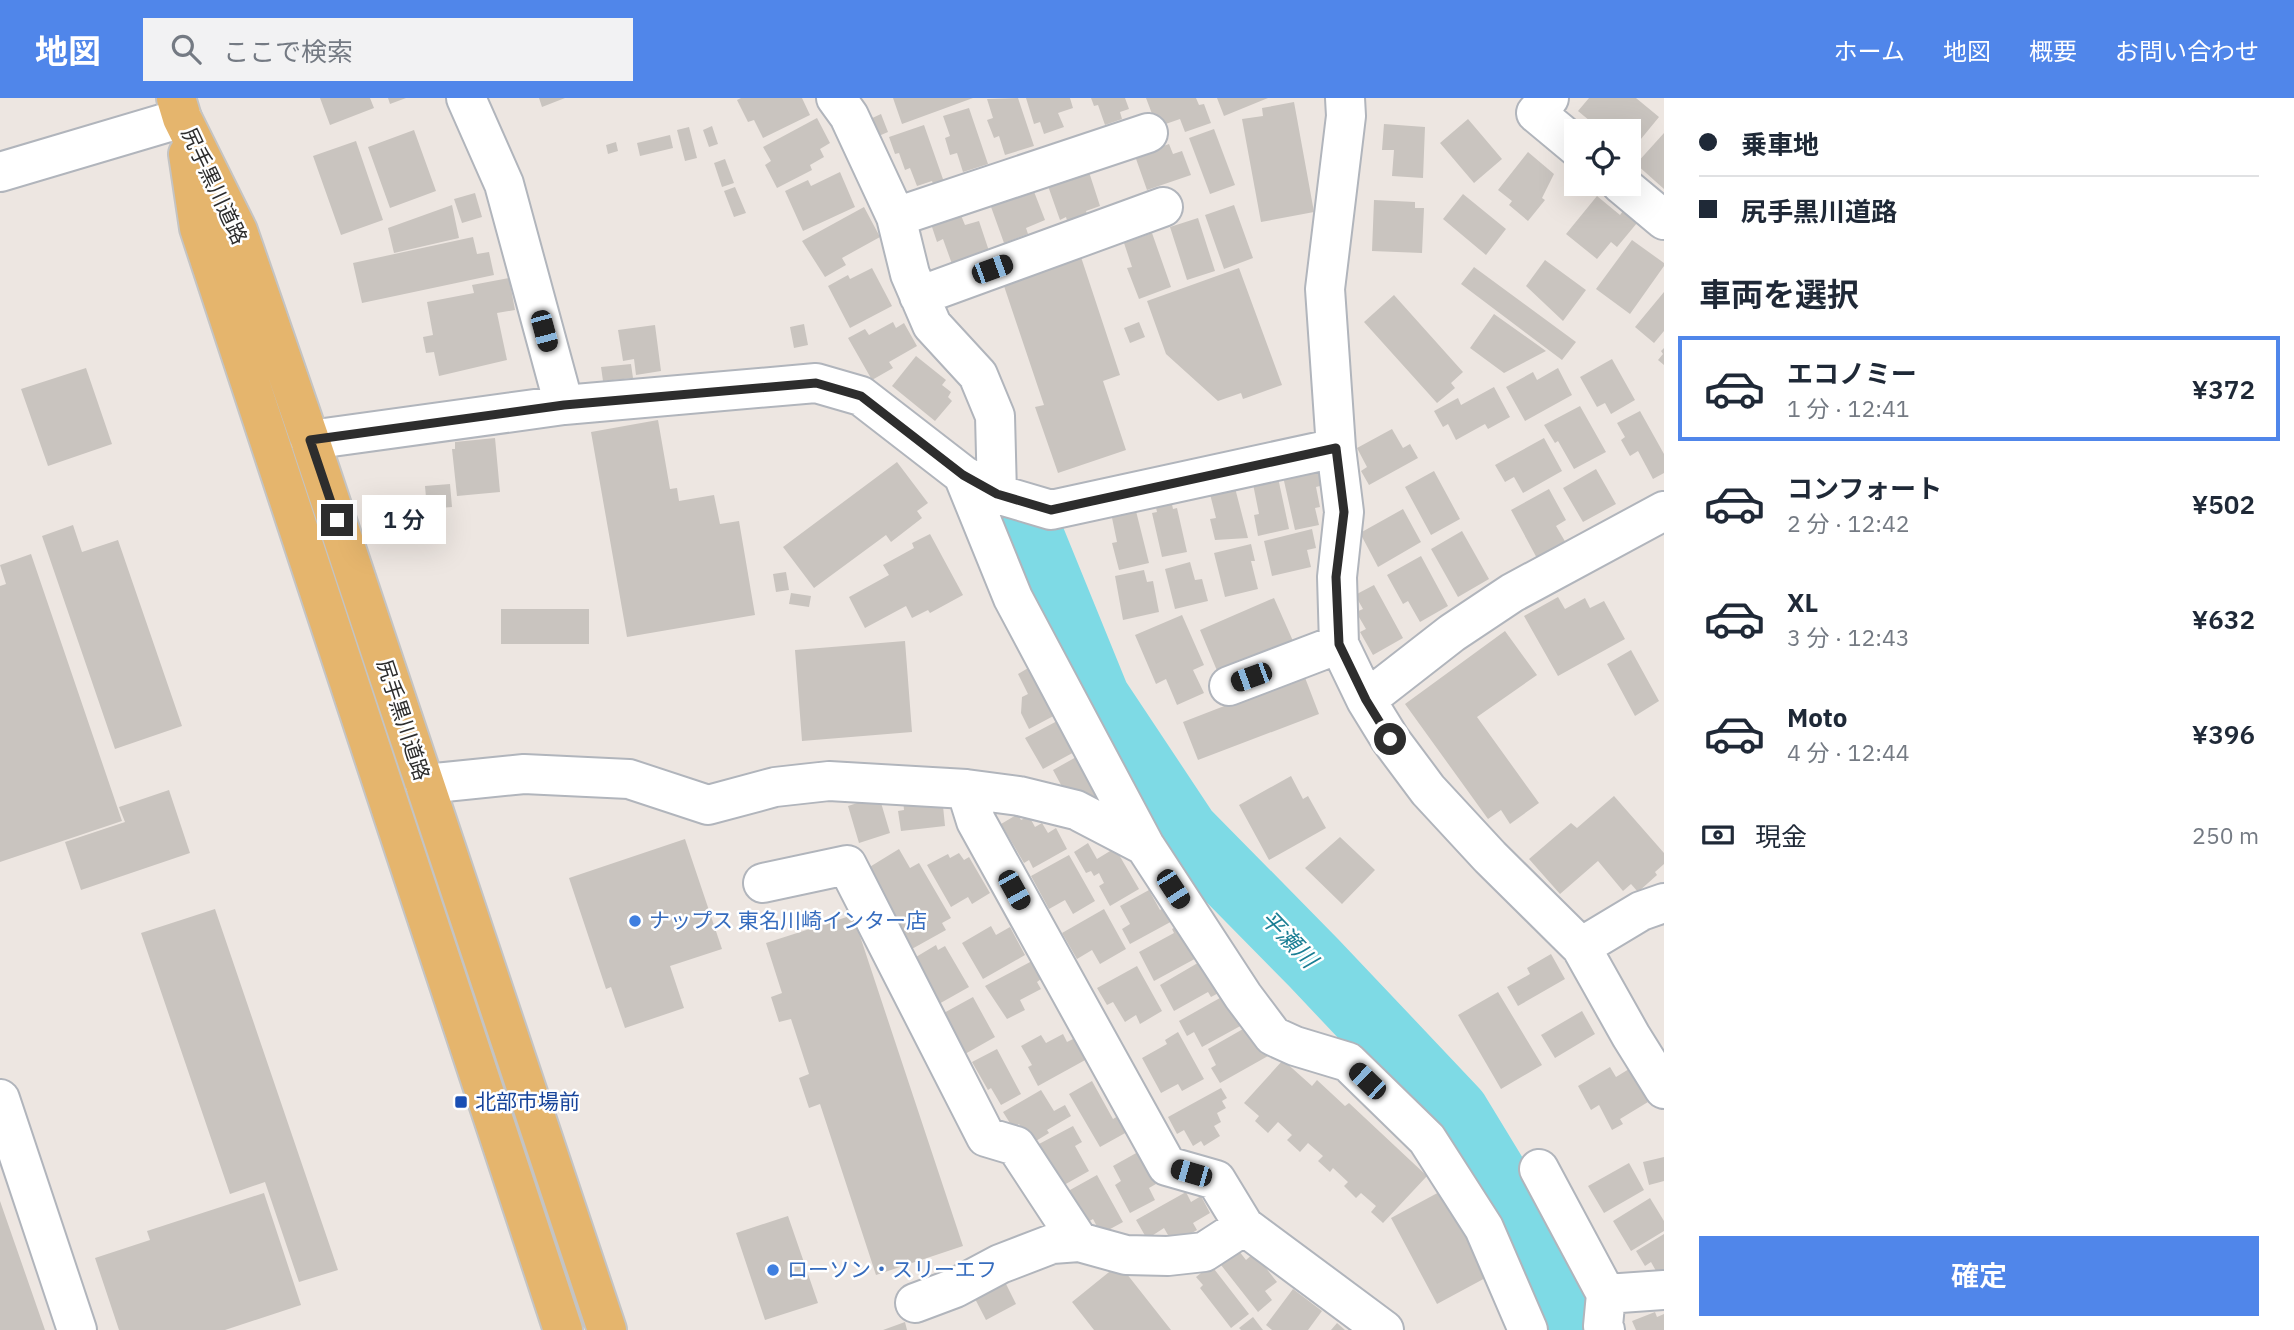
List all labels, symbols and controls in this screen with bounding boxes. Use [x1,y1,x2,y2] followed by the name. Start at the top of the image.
[143,18,633,81] search box
[35,29,101,72] text: 地図
[167,30,205,68] icon: search
[223,34,353,68] text: ここで検索
[1834,35,1905,67] text: ホーム
[1943,35,1991,67] text: 地図
[2029,35,2077,67] text: 概要
[2115,35,2259,67] text: お問い合わせ
[1564,119,1641,196] map controls
[1564,119,1641,196] button: locate
[176,123,254,249] street label: 尻手黒川道路
[1741,127,1819,161] text: 乗車地
[1741,194,1897,228] text: 尻手黒川道路
[969,252,1016,286] car
[1699,273,1859,315] text: 車両を選択
[529,308,560,354] car
[1787,356,1917,390] text: エコノミー
[1703,357,1766,420] icon: car
[2192,372,2255,406] text: ¥372
[1787,393,1910,423] text: 1 分 · 12:41
[1787,471,1942,505] text: コンフォート
[1703,472,1766,535] icon: car
[2192,487,2255,521] text: ¥502
[362,496,446,544] callout: 1 分
[321,504,353,536] route end
[383,504,425,534] text: 1 分
[1787,508,1910,538] text: 2 分 · 12:42
[1787,585,1818,619] text: XL
[1703,587,1766,650] icon: car
[2192,602,2255,636] text: ¥632
[1787,622,1910,652] text: 3 分 · 12:43
[371,655,437,784] street label: 尻手黒川道路
[1228,660,1275,694] car
[1787,700,1847,734] text: Moto
[1703,702,1766,765] icon: car
[2192,717,2255,751] text: ¥396
[1374,723,1406,755] route start
[1787,737,1910,767] text: 4 分 · 12:44
[1699,816,1737,854] icon: cash
[1755,819,1807,853] text: 現金
[2192,820,2259,850] text: 250 m
[1153,866,1194,912] car
[995,867,1034,913] car
[1255,903,1327,976] water label: 平瀬川
[649,906,927,934] place label: ナップス 東名川崎インター店
[627,913,643,929] marker: ナップス 東名川崎インター店
[1345,1059,1390,1103] car
[475,1087,580,1115] place label: 北部市場前
[453,1094,469,1110] marker: 北部市場前
[1168,1157,1215,1189] car
[1699,1236,2259,1316] button: 確定
[787,1255,997,1283] place label: ローソン・スリーエフ
[765,1262,781,1278] marker: ローソン・スリーエフ

